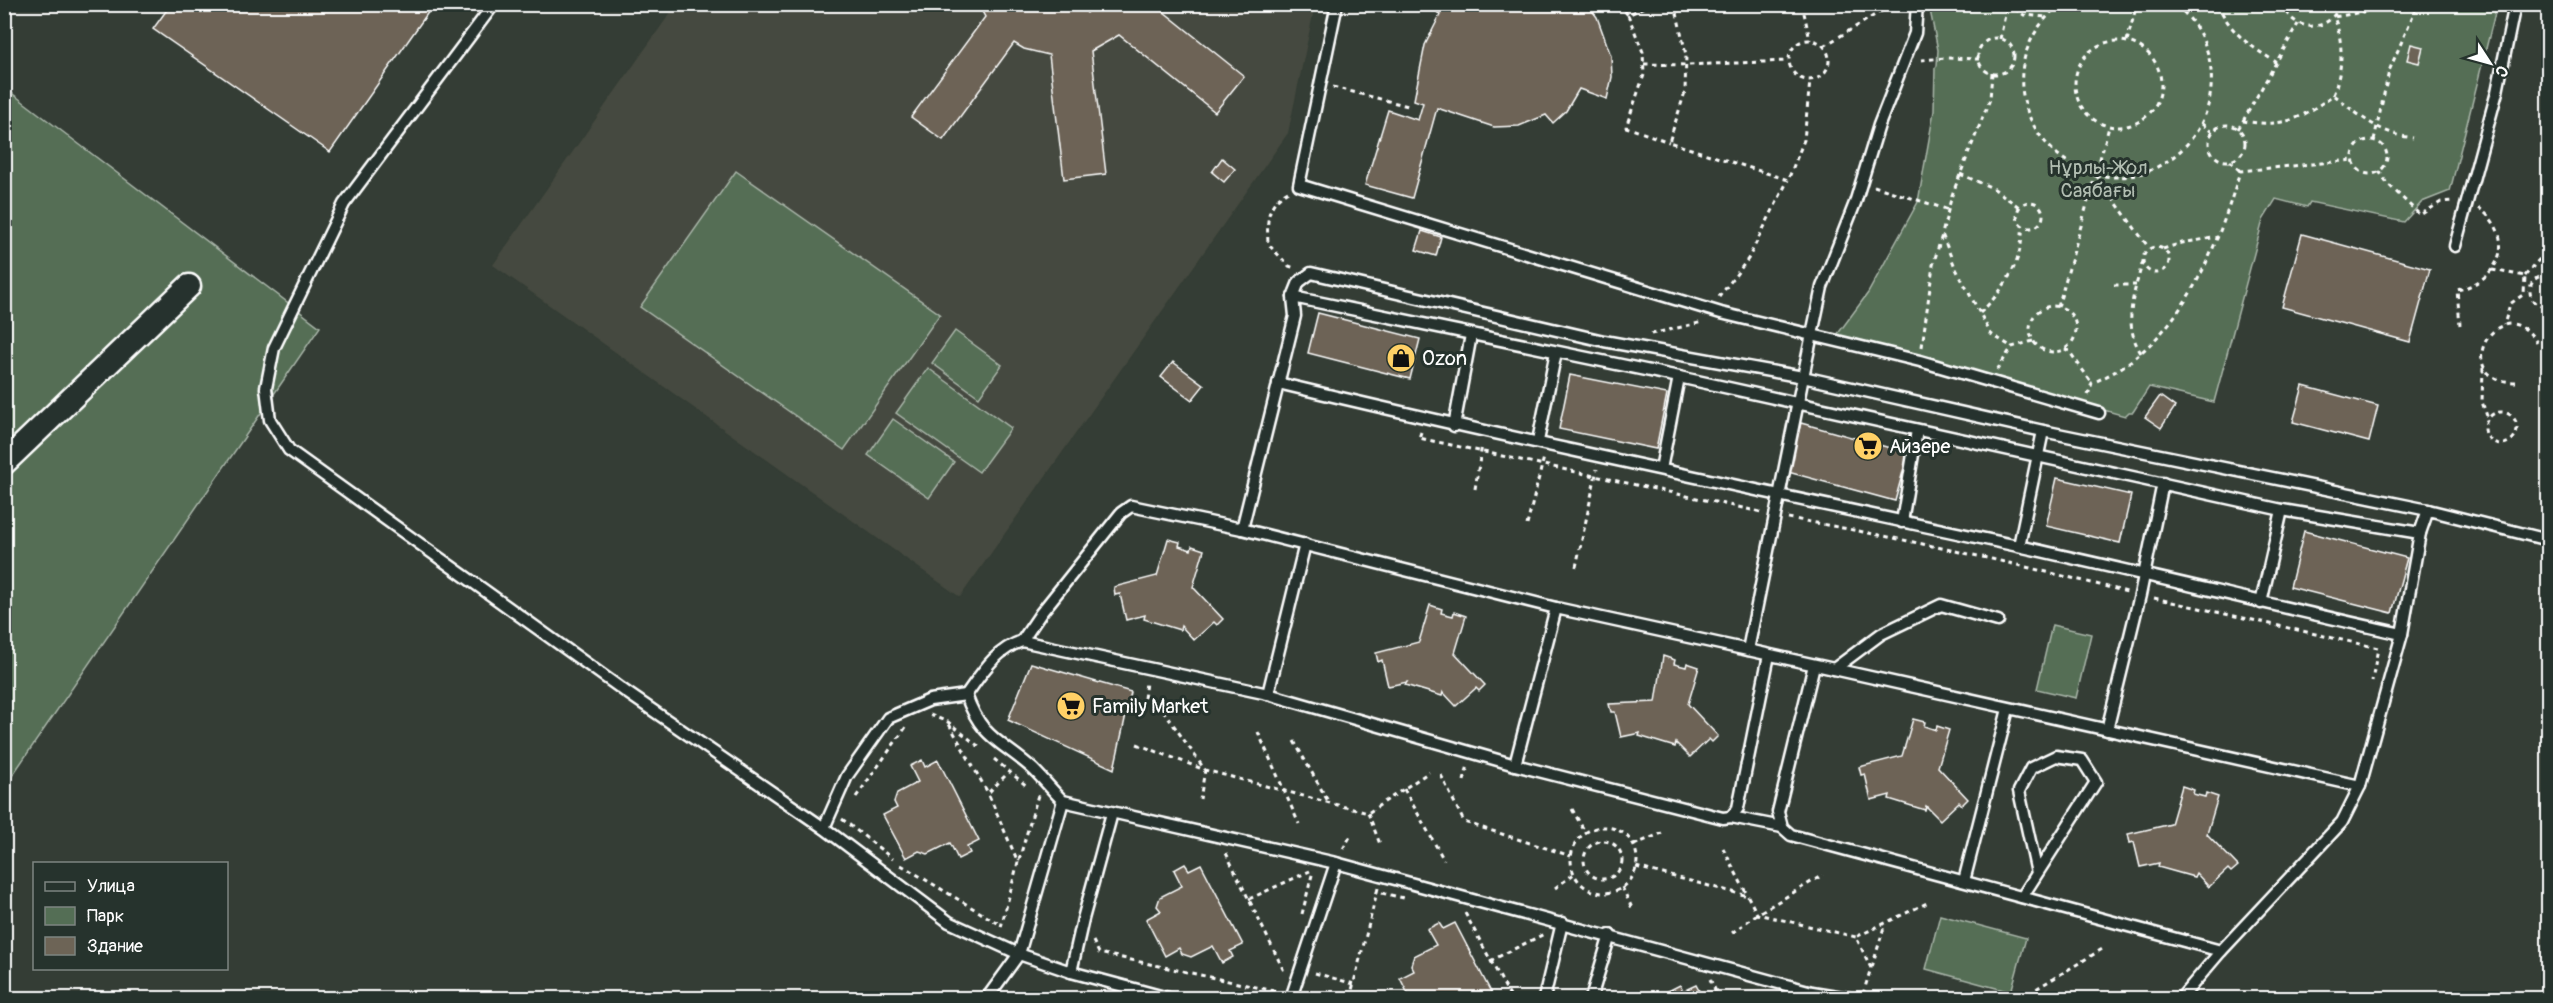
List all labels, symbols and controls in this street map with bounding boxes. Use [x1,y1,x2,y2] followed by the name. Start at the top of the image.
[2460,33,2520,93] north arrow
[2490,61,2512,81] text: С
[2048,155,2148,203] park label: Нұрлы-Жол Саябағы
[1385,342,1417,374] shop icon: Ozon
[1422,346,1467,371] place label: Ozon
[1852,430,1884,462] supermarket icon: Айзере
[1889,434,1951,459] place label: Айзере
[1055,690,1087,722] supermarket icon: Family Market
[1092,694,1209,719] place label: Family Market
[33,862,228,970] legend
[87,875,135,898] text: Улица
[87,905,124,928] text: Парк
[87,935,143,958] text: Здание

